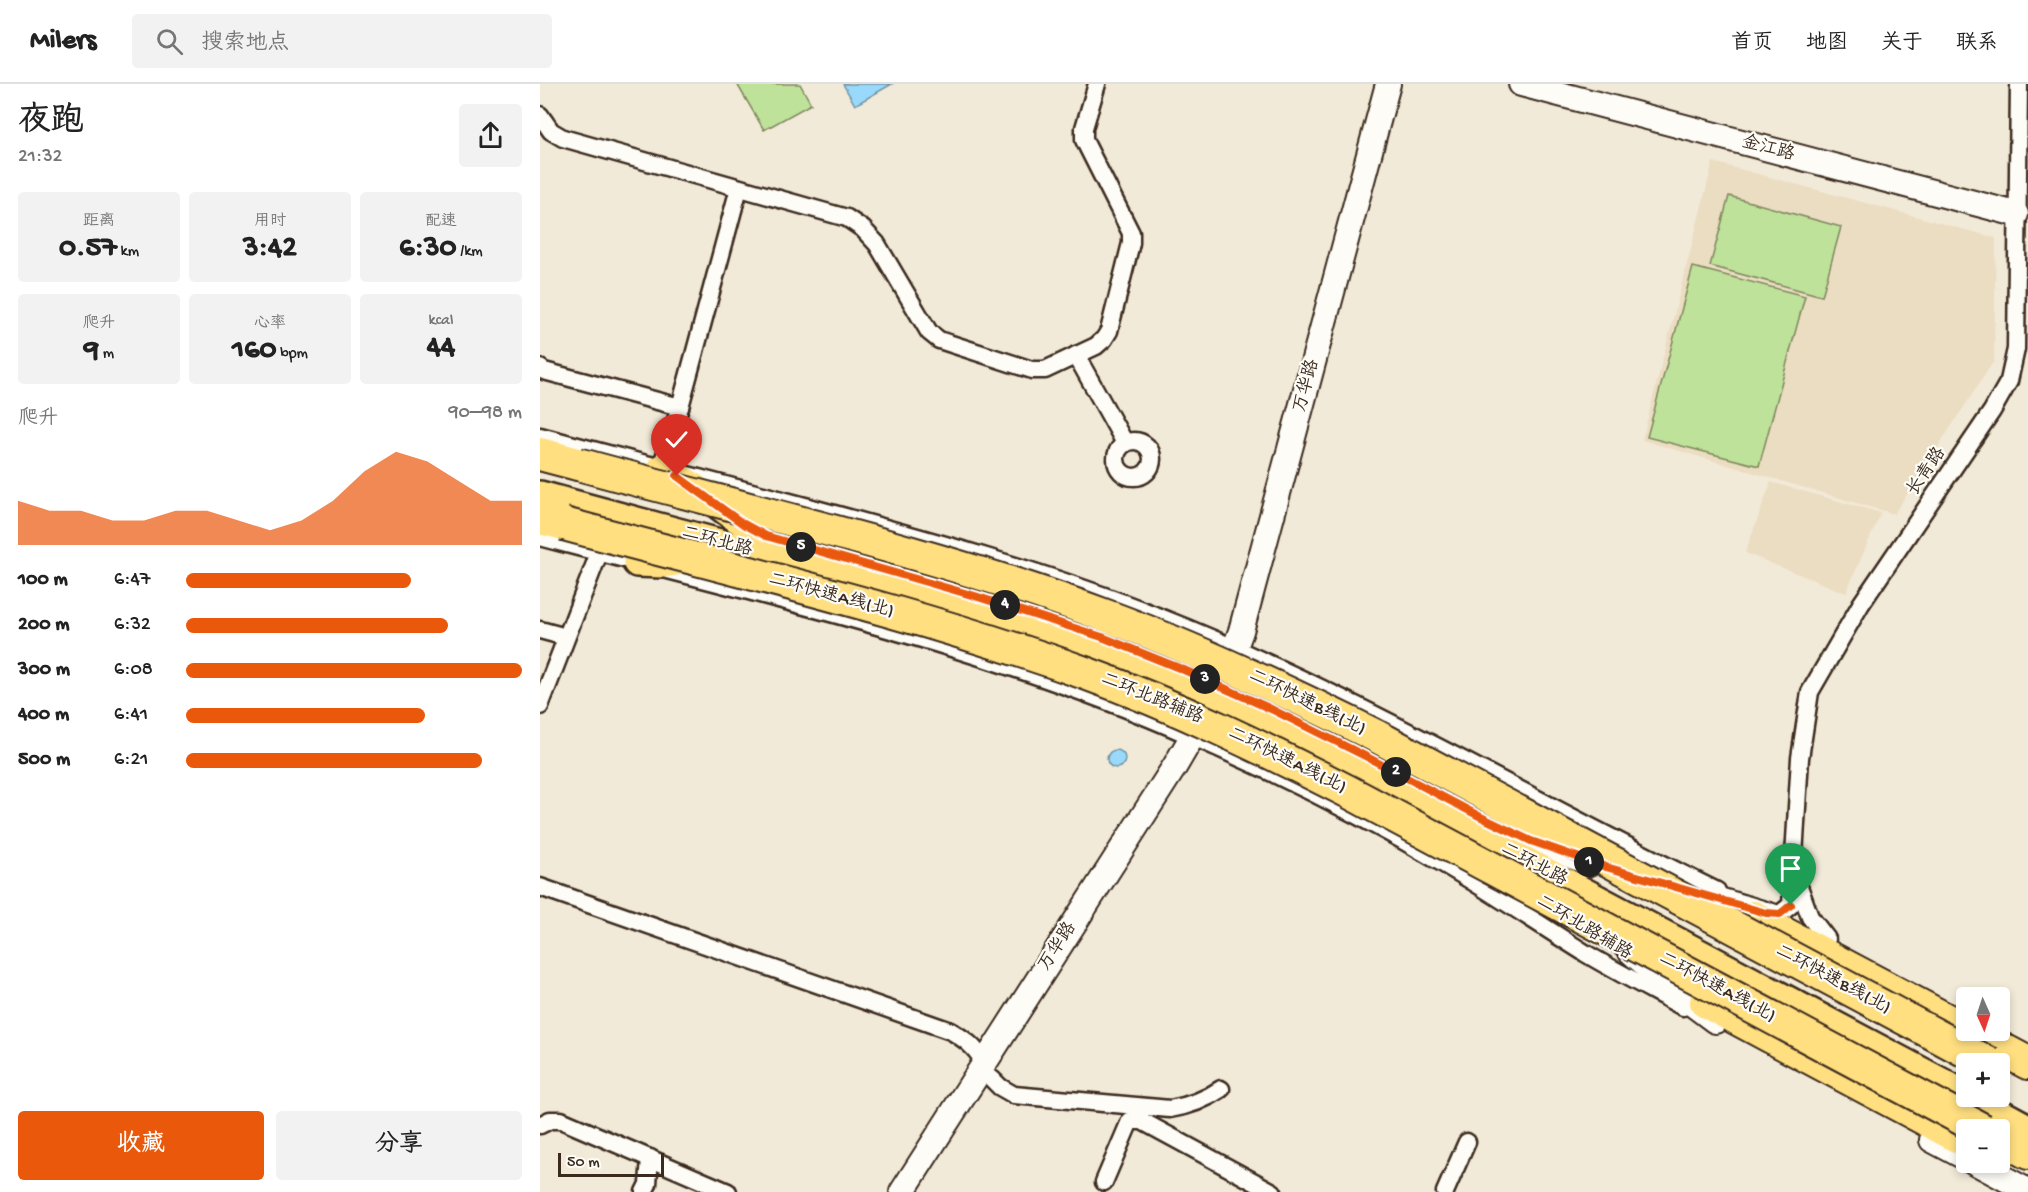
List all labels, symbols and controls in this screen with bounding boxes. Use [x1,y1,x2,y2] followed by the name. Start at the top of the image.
[132,14,552,68] search box
[30,25,96,58] text: Milers
[153,25,186,58] icon: search
[201,31,289,57] text: 搜索地点
[1731,32,1773,57] text: 首页
[1806,32,1848,57] text: 地图
[1881,32,1923,57] text: 关于
[1956,32,1998,57] text: 联系
[18,104,84,142] text: 夜跑
[459,104,522,167] button: share
[1739,131,1797,166] street label: 金江路
[18,146,62,169] text: 21:32
[83,213,115,232] text: 距离
[254,213,286,232] text: 用时
[425,213,457,232] text: 配速
[59,232,117,267] text: 0.57
[243,232,297,267] text: 3:42
[399,232,457,267] text: 6:30
[117,243,139,262] text: km
[457,243,483,262] text: /km
[429,312,453,331] text: kcal
[83,315,115,334] text: 爬升
[254,315,286,334] text: 心率
[427,331,455,366] text: 44
[84,334,99,369] text: 9
[232,334,276,369] text: 160
[99,345,114,364] text: m
[276,345,308,364] text: bpm
[1289,357,1324,415] street label: 万华路
[448,402,522,425] text: 90–98 m
[18,408,58,431] text: 爬升
[651,414,702,476] pin
[660,423,693,456] icon: check
[1902,443,1951,500] street label: 长青路
[680,522,755,561] street label: 二环北路
[786,532,816,562] pin: 5
[797,537,805,556] text: 5
[766,568,896,623] street label: 二环快速A线(北)
[18,569,68,592] text: 100 m
[114,569,150,592] text: 6:47
[990,590,1020,620] pin: 4
[1001,595,1009,614] text: 4
[18,614,69,637] text: 200 m
[114,614,151,637] text: 6:32
[18,659,70,682] text: 300 m
[114,659,153,682] text: 6:08
[1190,664,1220,694] pin: 3
[1245,665,1369,740] street label: 二环快速B线(北)
[1098,668,1206,729] street label: 二环北路辅路
[1201,669,1209,688] text: 3
[18,704,69,727] text: 400 m
[114,704,148,727] text: 6:41
[1225,722,1350,799] street label: 二环快速A线(北)
[18,749,70,772] text: 500 m
[114,749,148,772] text: 6:21
[1381,757,1411,787] pin: 2
[1392,762,1400,781] text: 2
[1497,838,1571,891] street label: 二环北路
[1765,843,1816,905] pin
[1574,847,1604,877] pin: 1
[1586,852,1592,871] text: 1
[1774,852,1807,885] icon: arrive
[1532,890,1636,965] street label: 二环北路辅路
[1034,918,1082,975] street label: 万华路
[1772,940,1895,1019] street label: 二环快速B线(北)
[1655,948,1779,1028] street label: 二环快速A线(北)
[1956,987,2010,1041] north arrow
[1956,987,2010,1173] map controls
[1956,1053,2010,1107] button: +
[18,1111,264,1180] button: 收藏
[276,1111,522,1180] button: 分享
[1956,1119,2010,1173] button: −
[558,1150,664,1178] scale bar
[567,1154,600,1173] text: 50 m

